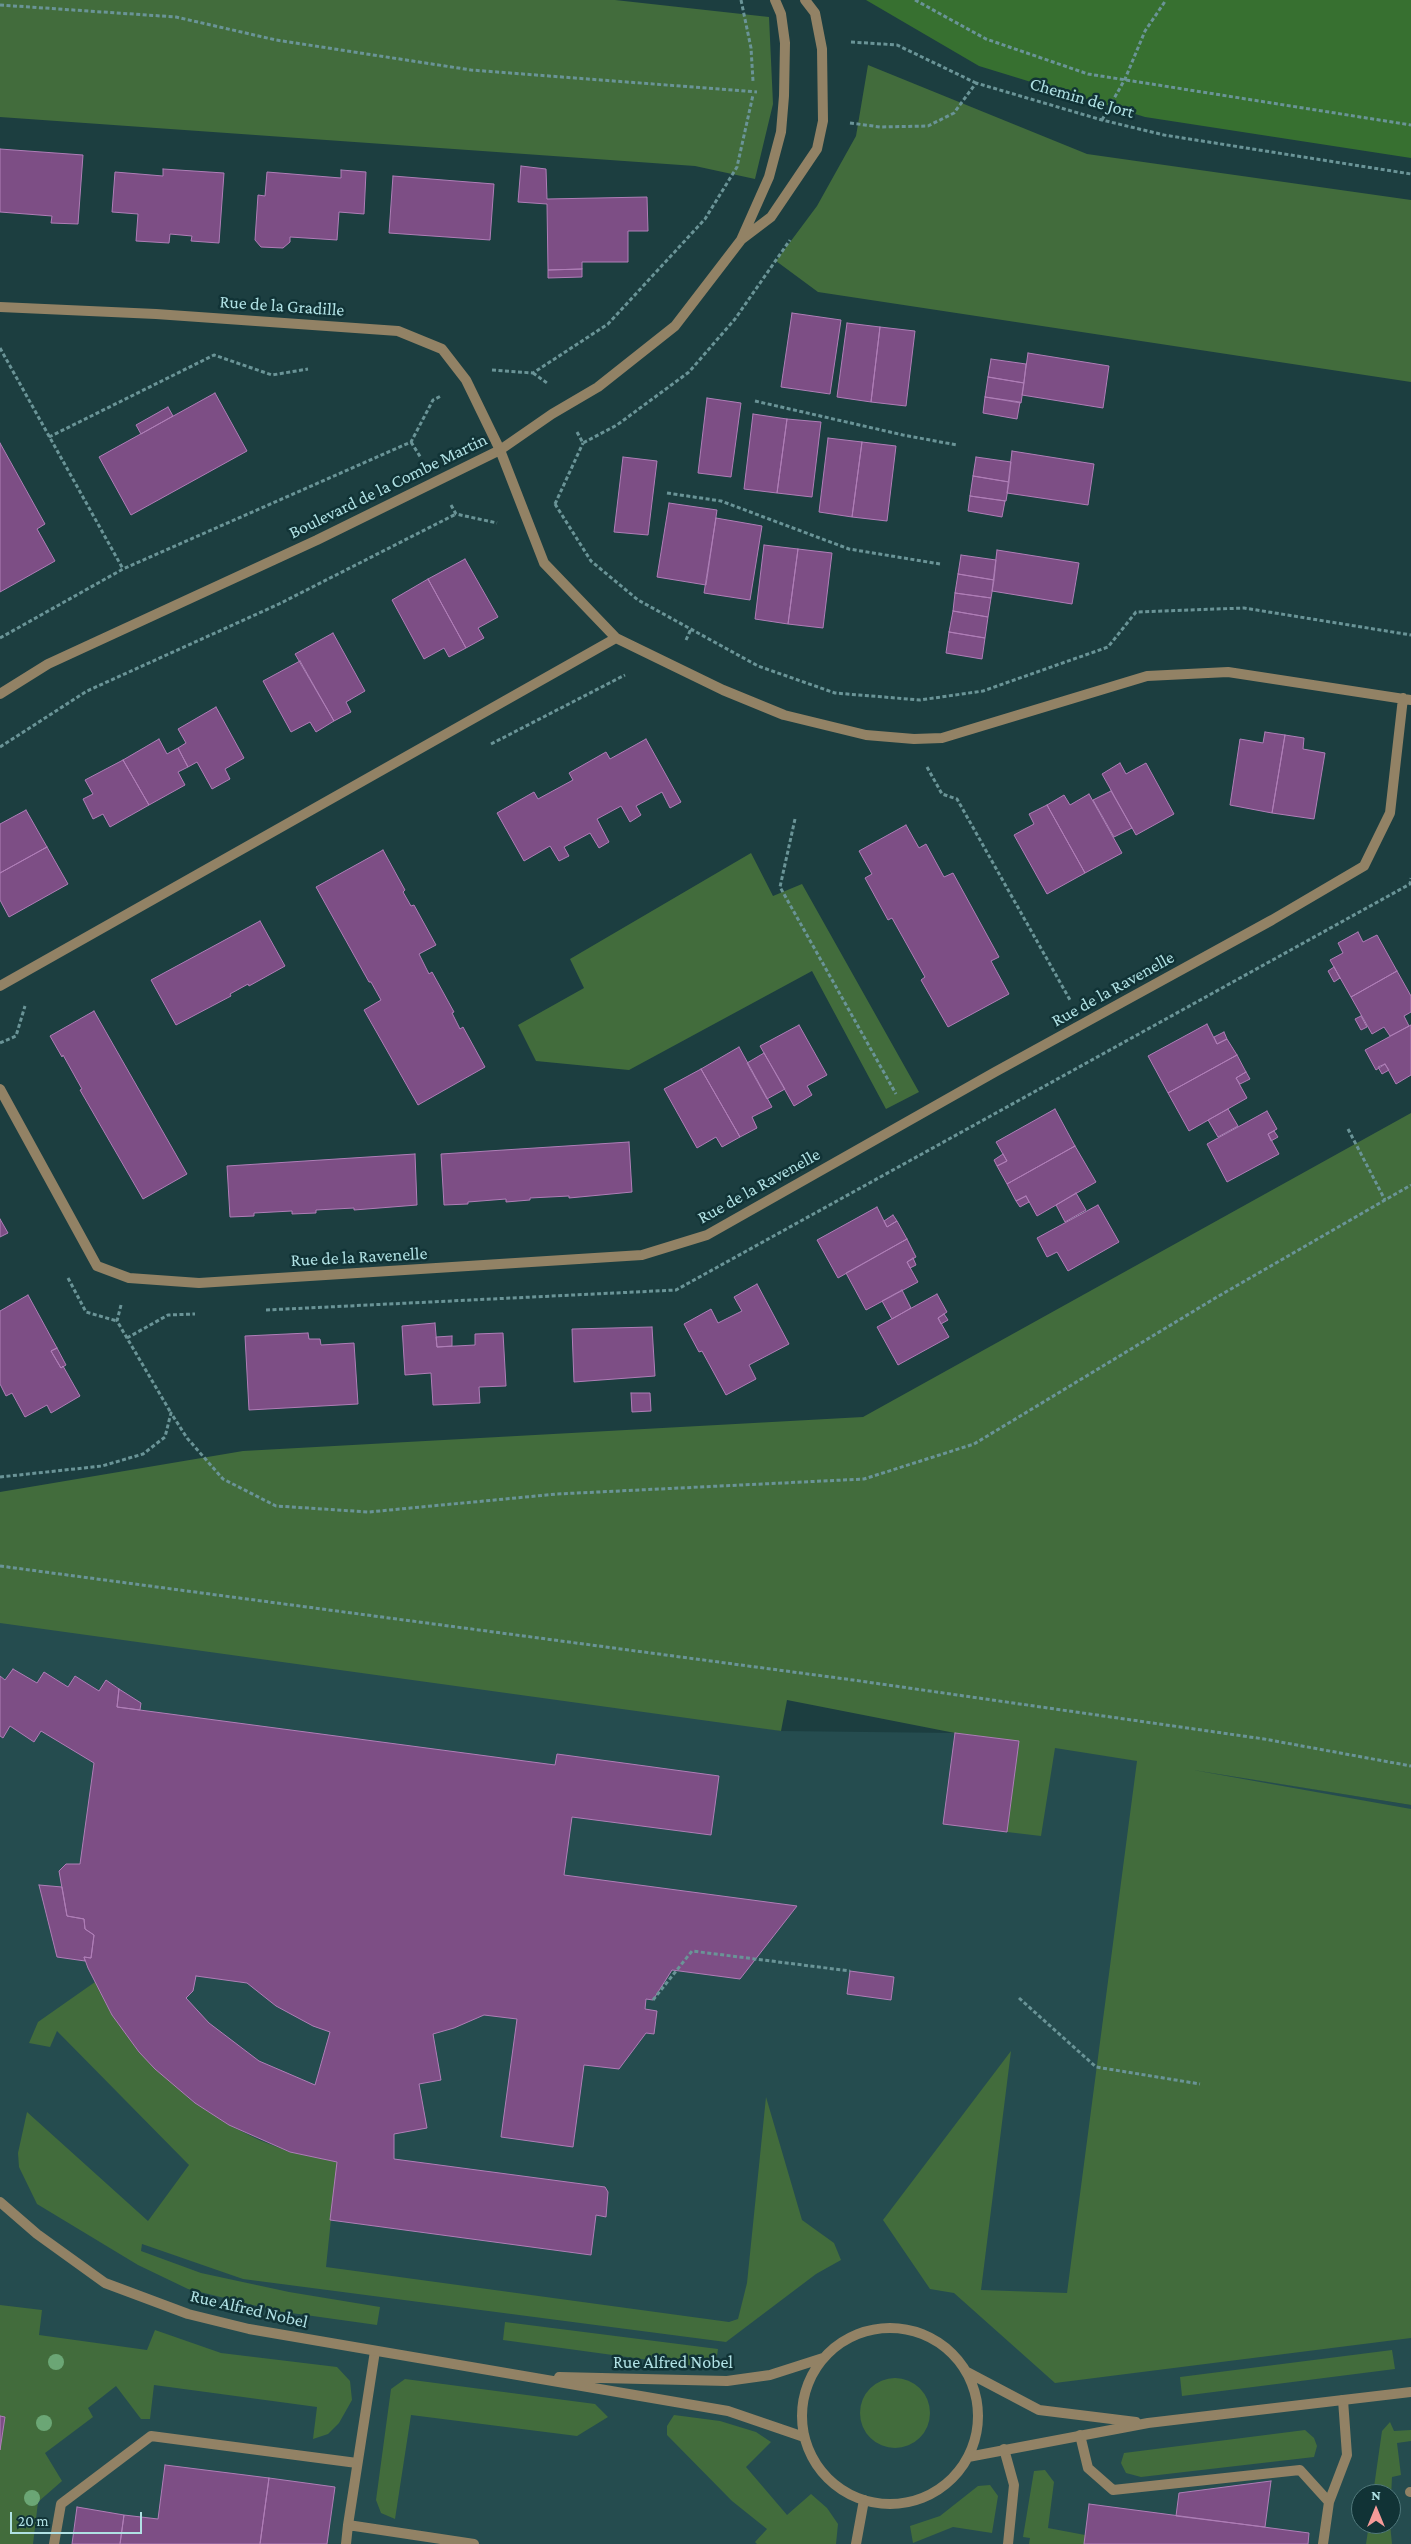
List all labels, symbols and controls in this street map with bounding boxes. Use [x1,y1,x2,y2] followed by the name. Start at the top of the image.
[1027,73,1137,123] street label: Chemin de Jort
[219,291,345,321] street label: Rue de la Gradille
[285,429,491,543] street label: Boulevard de la Combe Martin
[1048,946,1178,1032] street label: Rue de la Ravenelle
[694,1143,824,1229] street label: Rue de la Ravenelle
[290,1243,428,1271] street label: Rue de la Ravenelle
[188,2285,310,2333] street label: Rue Alfred Nobel
[613,2351,733,2373] street label: Rue Alfred Nobel
[1351,2484,1401,2534] north arrow
[1371,2487,1381,2503] text: N
[12,2502,145,2534] scale bar
[18,2513,49,2529] text: 20 m

